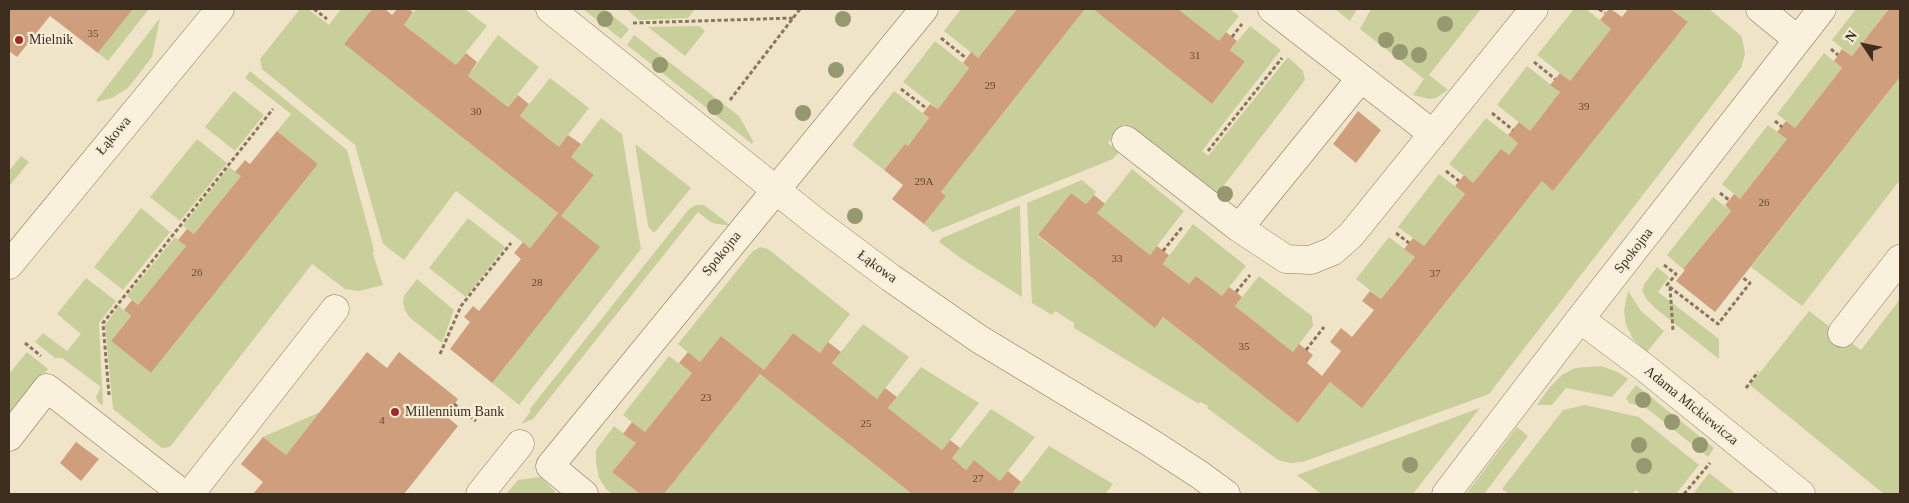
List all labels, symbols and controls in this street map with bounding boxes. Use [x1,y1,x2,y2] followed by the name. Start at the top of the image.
[1839,20,1889,70] north arrow
[88,27,99,41] house number: 35
[1842,28,1860,45] text: N
[29,32,73,48] place label: Mielnik
[13,34,25,46] marker: Mielnik
[1190,49,1200,63] house number: 31
[984,79,996,93] house number: 29
[1578,100,1590,114] house number: 39
[471,105,482,119] house number: 30
[93,113,135,159] street label: Łąkowa
[915,175,933,189] house number: 29A
[1758,196,1770,210] house number: 26
[1611,225,1657,277] street label: Spokojna
[699,228,745,280] street label: Spokojna
[854,247,900,287] street label: Łąkowa
[1112,252,1122,266] house number: 33
[192,266,202,280] house number: 26
[1430,267,1440,281] house number: 37
[532,276,542,290] house number: 28
[1238,340,1250,354] house number: 35
[1641,363,1741,449] street label: Adama Mickiewicza
[700,391,711,405] house number: 23
[405,404,504,420] place label: Millennium Bank
[389,406,401,418] marker: Millennium Bank
[379,414,385,428] house number: 4
[860,417,871,431] house number: 25
[972,472,984,486] house number: 27

